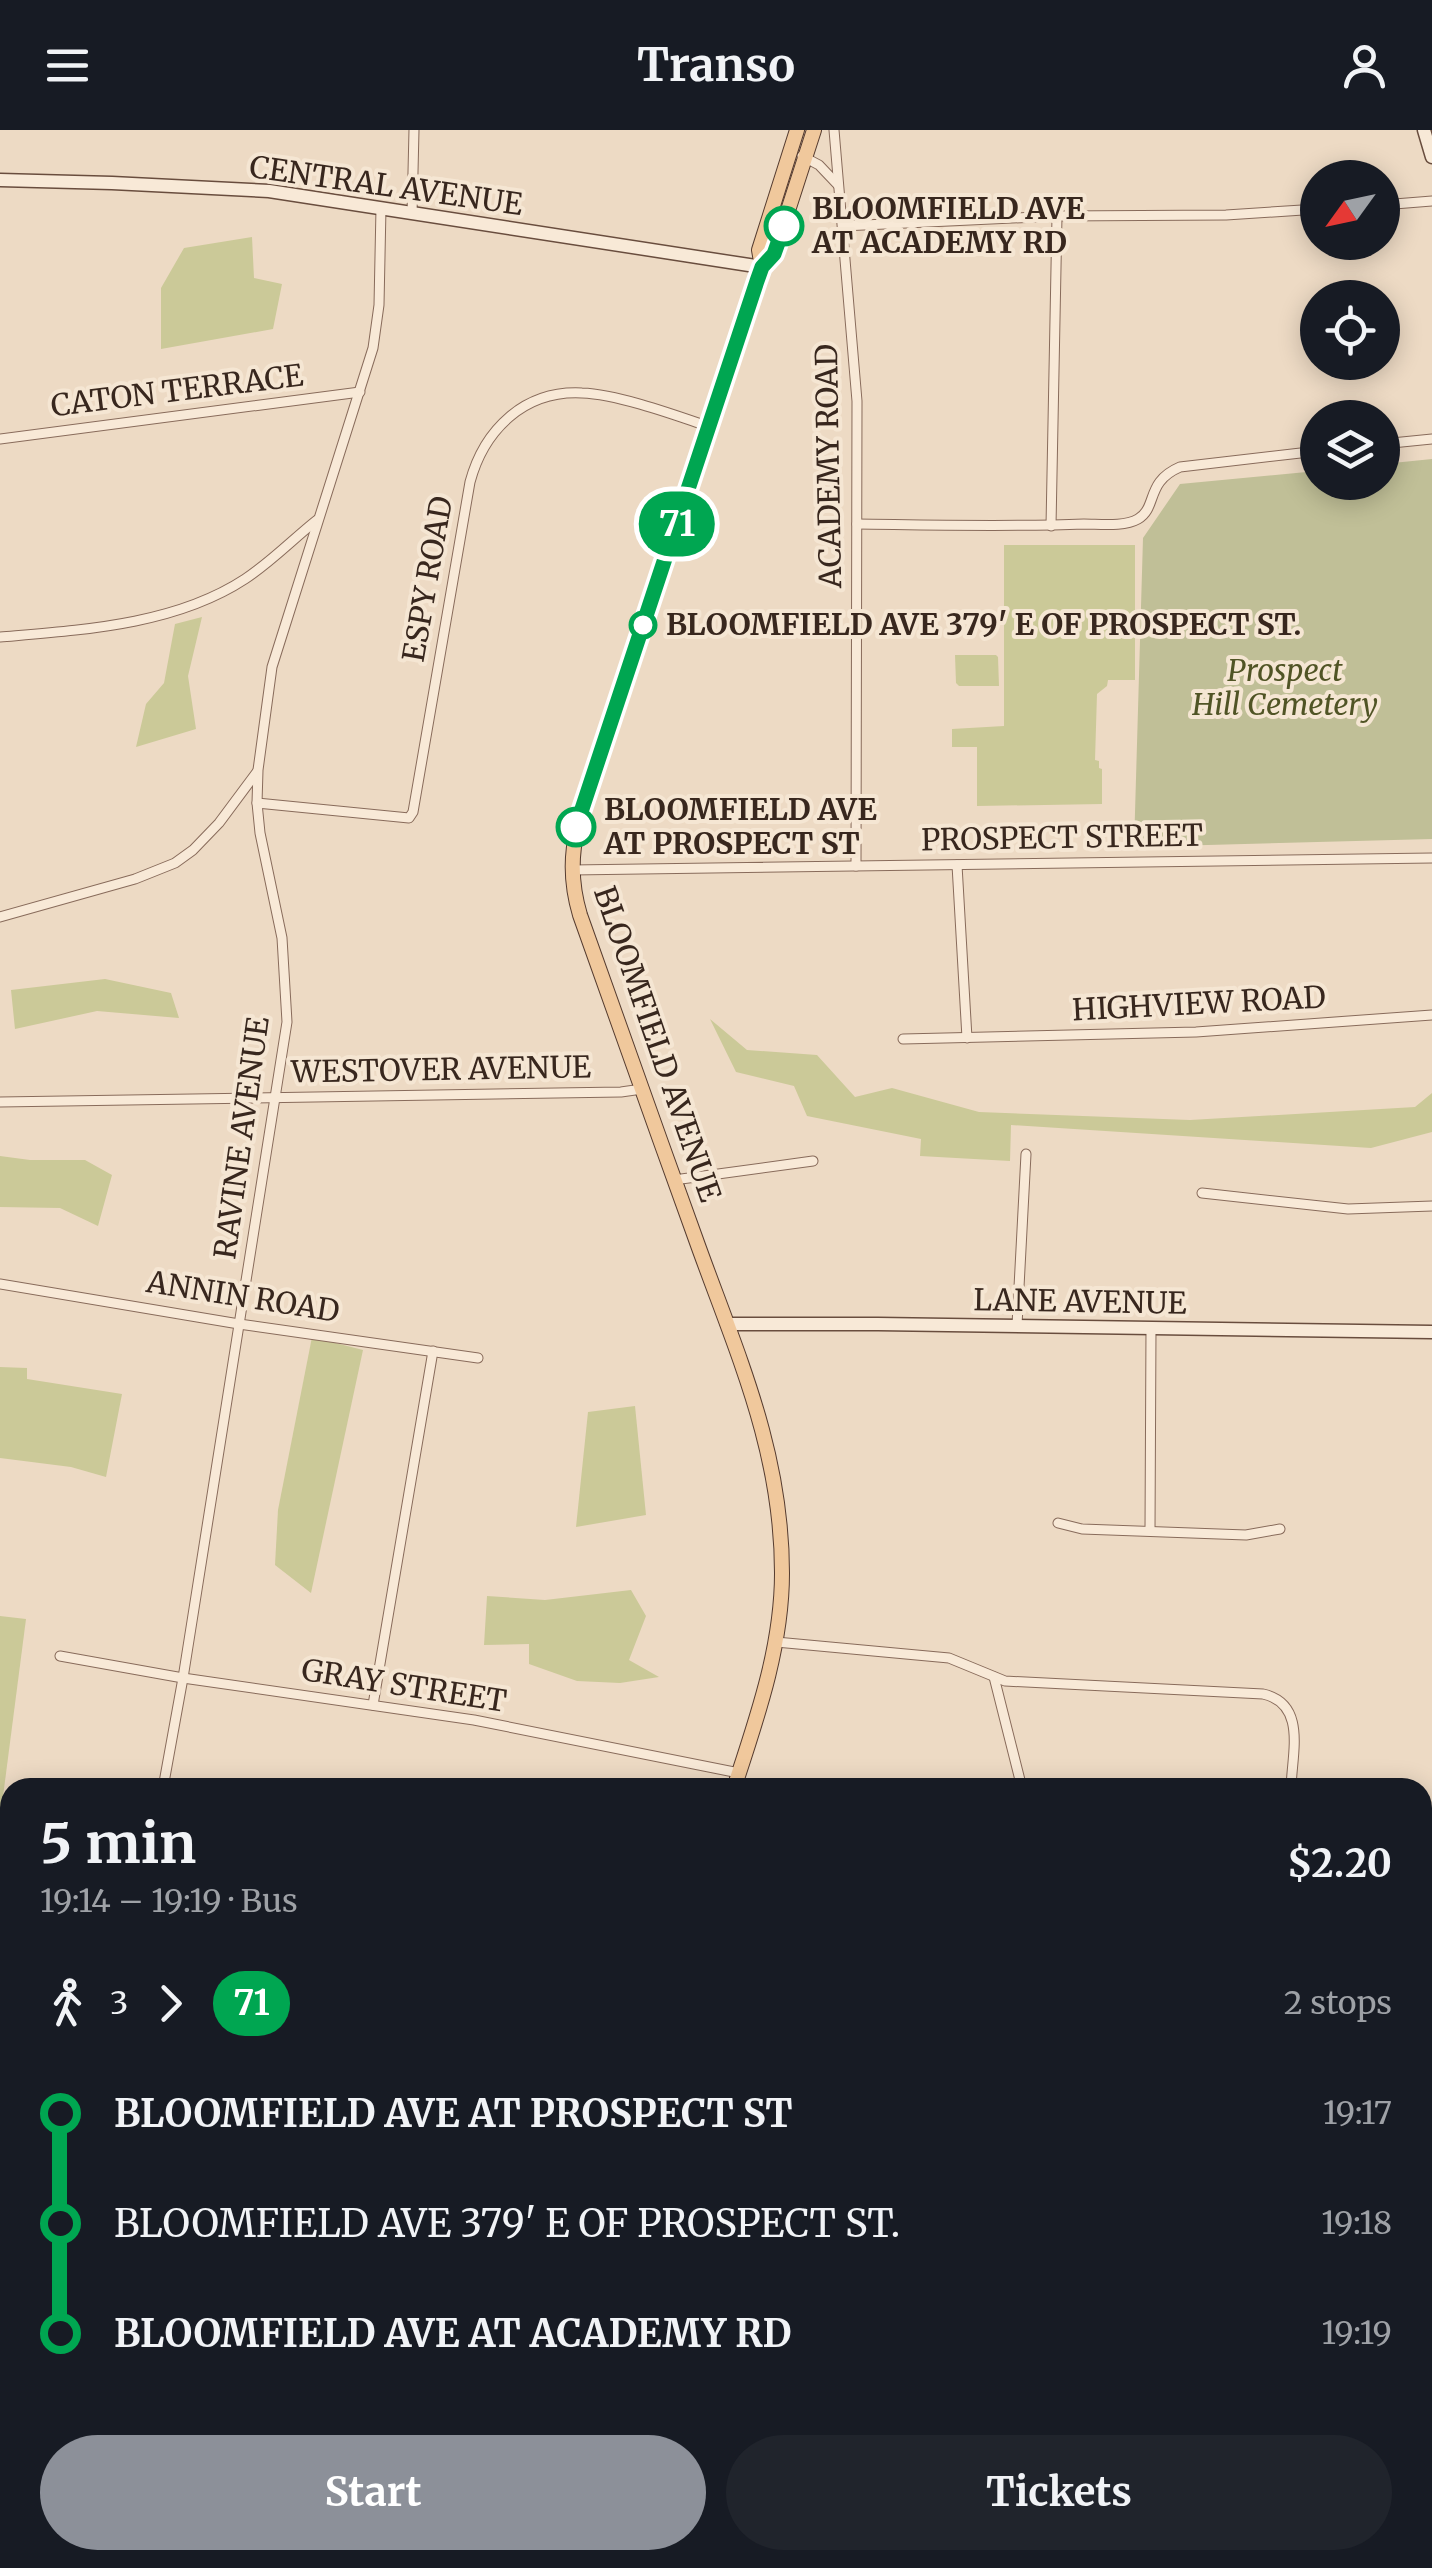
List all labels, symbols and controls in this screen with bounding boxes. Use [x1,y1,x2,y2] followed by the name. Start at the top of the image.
[637,37,795,93] text: Transo
[40,38,95,93] icon: menu
[1337,38,1392,93] icon: person
[247,147,525,223] street label: CENTRAL AVENUE
[1300,160,1400,260] north arrow
[1300,160,1400,500] map controls
[811,189,1085,261] place label: BLOOMFIELD AVE AT ACADEMY RD
[765,207,803,245] marker: BLOOMFIELD AVE AT ACADEMY RD
[1300,280,1400,380] button: locate
[807,344,849,590] street label: ACADEMY ROAD
[49,356,305,424] street label: CATON TERRACE
[1300,400,1400,500] button: layers
[632,492,722,556] line badge: 71
[394,493,460,665] street label: ESPY ROAD
[659,502,695,546] text: 71
[666,605,1302,643] place label: BLOOMFIELD AVE 379' E OF PROSPECT ST.
[630,612,656,638] marker: BLOOMFIELD AVE 379' E OF PROSPECT ST.
[1191,651,1378,723] park label: Prospect Hill Cemetery
[603,790,877,862] place label: BLOOMFIELD AVE AT PROSPECT ST
[557,808,595,846] marker: BLOOMFIELD AVE AT PROSPECT ST
[921,816,1203,858] street label: PROSPECT STREET
[586,881,730,1206] street label: BLOOMFIELD AVENUE
[1071,977,1327,1029] street label: HIGHVIEW ROAD
[205,1014,277,1261] street label: RAVINE AVENUE
[290,1047,591,1091] street label: WESTOVER AVENUE
[143,1262,342,1330] street label: ANNIN ROAD
[973,1280,1187,1322] street label: LANE AVENUE
[299,1650,510,1720] street label: GRAY STREET
[40,1809,196,1878] text: 5 min
[1287,1840,1392,1887] text: $2.20
[40,1881,298,1921] text: 19:14 – 19:19 · Bus
[40,1976,95,2031] icon: walk
[143,1976,198,2031] icon: forward
[233,1981,270,2025] text: 71
[110,1983,128,2023] text: 3
[1284,1983,1392,2023] text: 2 stops
[114,2090,792,2137] text: BLOOMFIELD AVE AT PROSPECT ST
[1323,2093,1392,2133] text: 19:17
[114,2200,900,2247] text: BLOOMFIELD AVE 379' E OF PROSPECT ST.
[1321,2203,1392,2243] text: 19:18
[114,2310,791,2357] text: BLOOMFIELD AVE AT ACADEMY RD
[1321,2313,1392,2353] text: 19:19
[40,2435,706,2550] button: Start
[726,2435,1392,2550] button: Tickets

